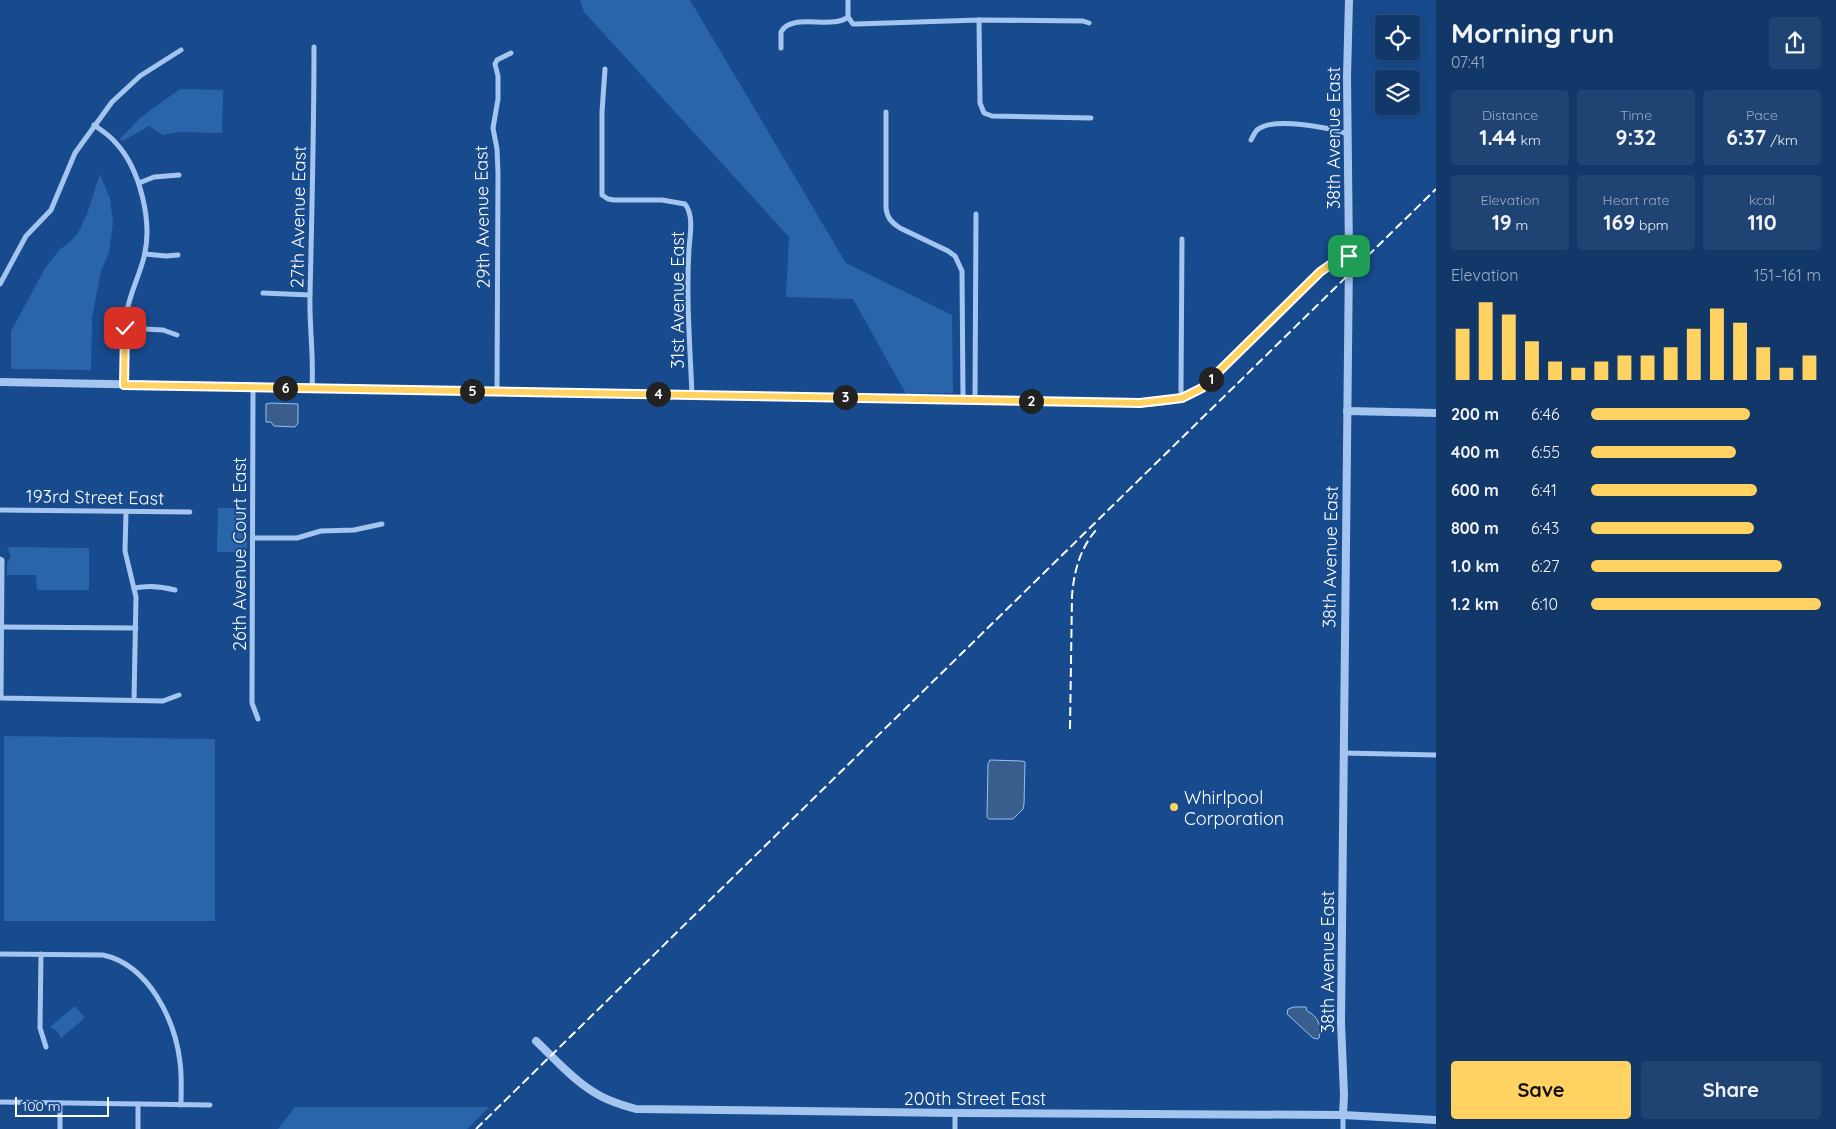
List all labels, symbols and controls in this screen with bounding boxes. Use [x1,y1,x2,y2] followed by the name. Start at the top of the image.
[1375,15,1420,115] map controls
[1375,15,1420,60] button: locate
[1451,15,1615,50] text: Morning run
[1769,17,1821,69] button: share
[1451,52,1485,72] text: 07:41
[1322,67,1345,209] street label: 38th Avenue East
[1375,70,1420,115] button: layers
[1482,106,1538,124] text: Distance
[1620,106,1652,124] text: Time
[1746,106,1778,124] text: Pace
[1479,124,1517,150] text: 1.44
[1616,124,1656,150] text: 9:32
[1726,124,1766,150] text: 6:37
[1517,131,1541,149] text: km
[1766,131,1798,149] text: /km
[469,145,495,289] street label: 29th Avenue East
[285,146,311,288] street label: 27th Avenue East
[1480,191,1540,209] text: Elevation
[1603,191,1669,209] text: Heart rate
[1749,191,1775,209] text: kcal
[1492,209,1512,235] text: 19
[1603,209,1635,235] text: 169
[1747,209,1777,235] text: 110
[1512,216,1528,234] text: m
[1635,216,1669,234] text: bpm
[666,231,689,369] street label: 31st Avenue East
[1328,235,1370,277] pin
[1335,242,1363,270] icon: arrive
[1451,265,1518,285] text: Elevation
[1754,265,1821,285] text: 151–161 m
[104,307,146,349] pin
[111,314,139,342] icon: check
[1198,366,1224,392] pin: 1
[1209,370,1214,388] text: 1
[272,376,298,400] pin: 6
[460,378,484,404] pin: 5
[282,379,289,397] text: 6
[468,382,477,400] text: 5
[646,382,670,406] pin: 4
[832,384,858,410] pin: 3
[654,385,663,403] text: 4
[842,388,849,406] text: 3
[1018,388,1044,414] pin: 2
[1028,392,1035,410] text: 2
[1451,404,1499,424] text: 200 m
[1531,404,1560,424] text: 6:46
[1451,442,1499,462] text: 400 m
[1531,442,1560,462] text: 6:55
[228,457,251,651] street label: 26th Avenue Court East
[1451,480,1499,500] text: 600 m
[1531,480,1557,500] text: 6:41
[26,484,164,510] street label: 193rd Street East
[1317,486,1343,628] street label: 38th Avenue East
[1451,518,1499,538] text: 800 m
[1531,518,1559,538] text: 6:43
[1451,556,1499,576] text: 1.0 km
[1531,556,1559,576] text: 6:27
[1451,594,1499,614] text: 1.2 km
[1531,594,1558,614] text: 6:10
[1184,786,1284,830] place label: Whirlpool Corporation
[1168,801,1180,813] marker: Whirlpool Corporation
[1316,891,1339,1033] street label: 38th Avenue East
[1451,1061,1631,1119] button: Save
[1641,1061,1821,1119] button: Share
[904,1087,1046,1110] street label: 200th Street East
[15,1094,109,1117] scale bar
[22,1097,60,1115] text: 100 m

